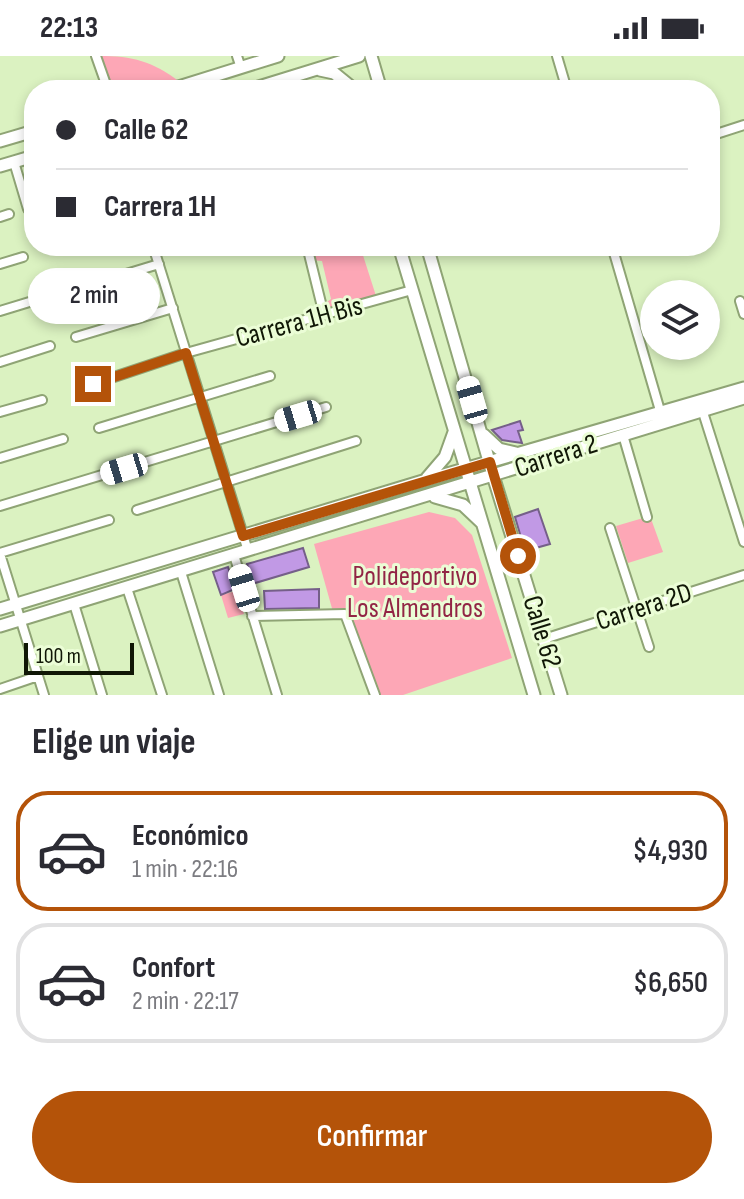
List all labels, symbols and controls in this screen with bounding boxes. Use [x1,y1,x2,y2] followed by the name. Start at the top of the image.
[40,10,98,46] text: 22:13
[104,112,188,148] text: Calle 62
[104,189,216,225] text: Carrera 1H
[27,268,159,324] callout: 2 min
[70,280,118,311] text: 2 min
[640,280,720,360] map controls
[640,280,720,360] button: layers
[232,289,366,355] street label: Carrera 1H Bis
[75,366,111,402] route end
[454,374,490,426] car
[272,398,324,434] car
[510,427,602,485] street label: Carrera 2
[98,451,150,487] car
[500,538,536,574] route start
[347,560,483,625] park label: Polideportivo Los Almendros
[226,562,262,614] car
[592,576,696,638] street label: Carrera 2D
[515,592,569,672] street label: Calle 62
[24,639,134,675] scale bar
[36,643,81,670] text: 100 m
[32,721,196,764] text: Elige un viaje
[36,815,108,887] icon: car
[132,818,249,854] text: Económico
[632,833,708,869] text: $4,930
[132,854,238,885] text: 1 min · 22:16
[36,947,108,1019] icon: car
[132,950,215,986] text: Confort
[633,965,708,1001] text: $6,650
[132,986,239,1017] text: 2 min · 22:17
[32,1091,712,1183] button: Confirmar

